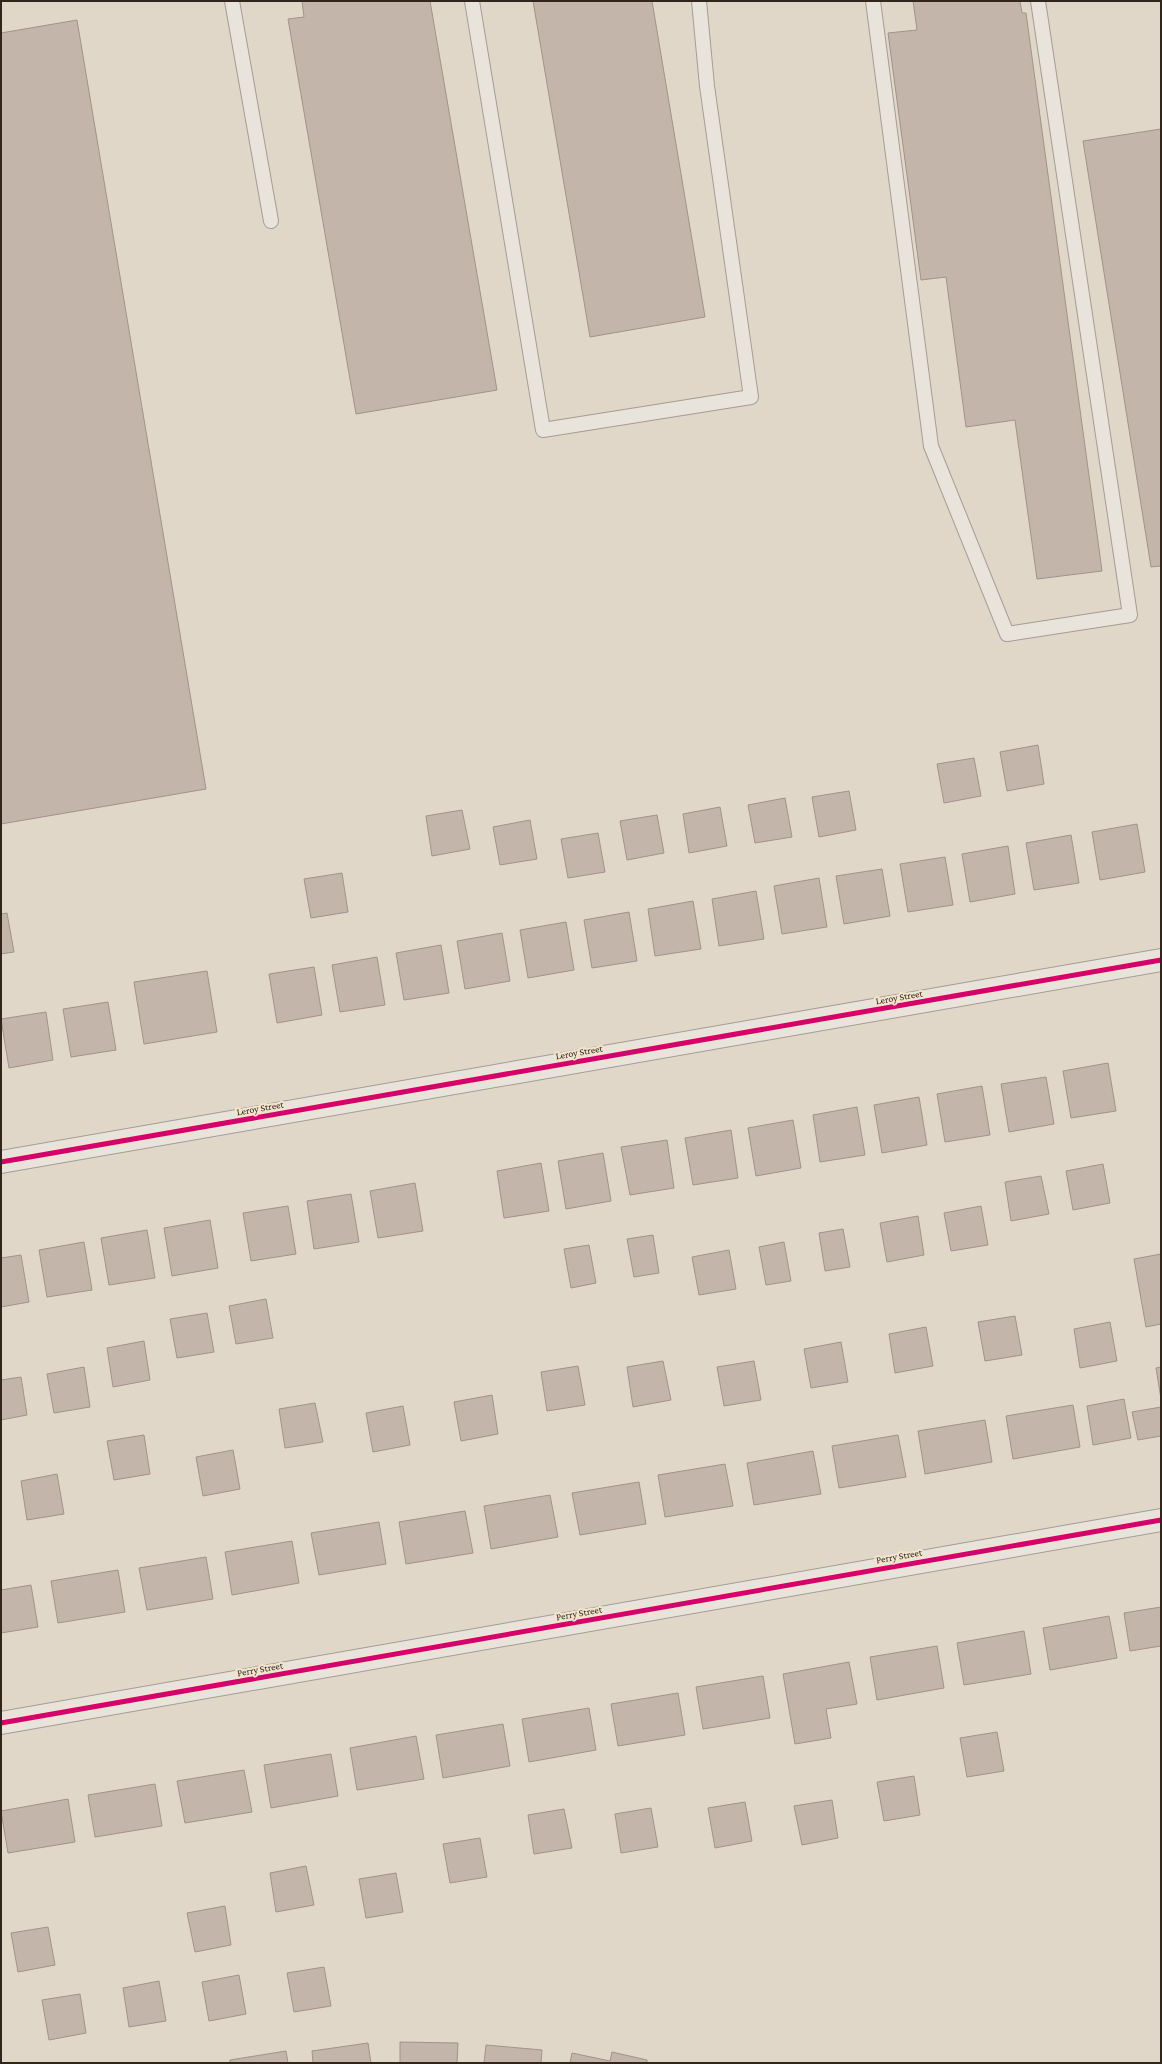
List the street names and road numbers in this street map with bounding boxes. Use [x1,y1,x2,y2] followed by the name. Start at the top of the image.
[875,987,924,1007] street label: Leroy Street
[555,1042,604,1062] street label: Leroy Street
[236,1098,285,1118] street label: Leroy Street
[875,1546,923,1565] street label: Perry Street
[555,1603,603,1622] street label: Perry Street
[236,1659,284,1678] street label: Perry Street

